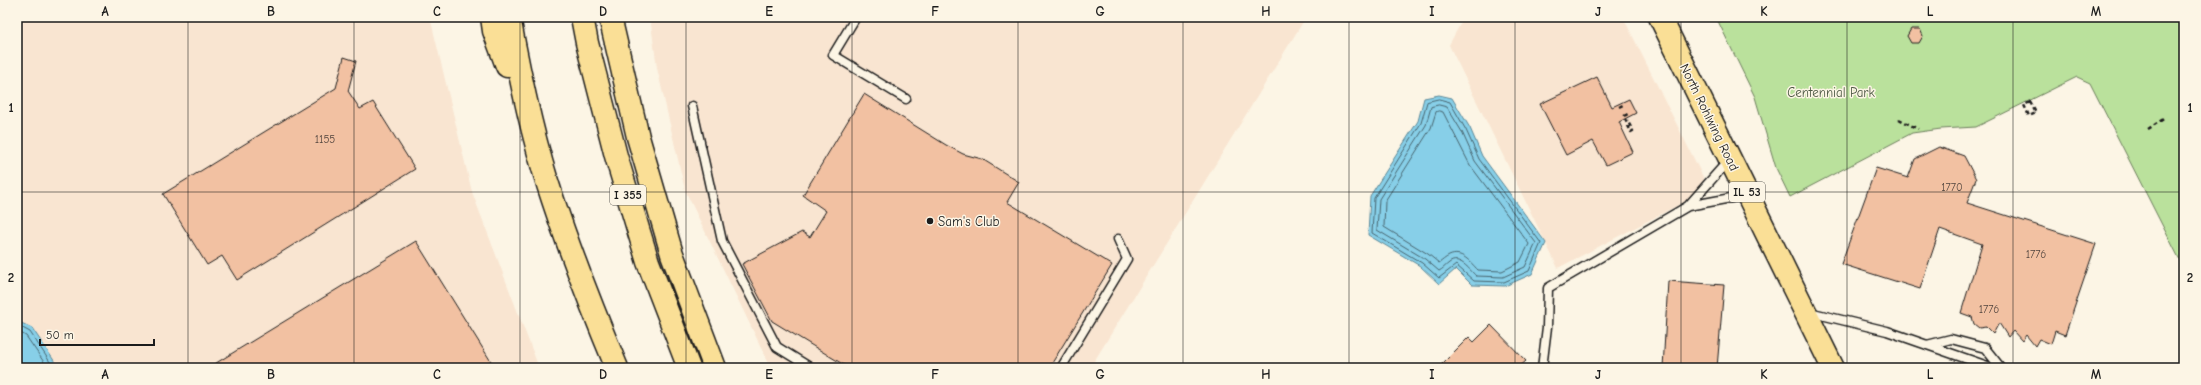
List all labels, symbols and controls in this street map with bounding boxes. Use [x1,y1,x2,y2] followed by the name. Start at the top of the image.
[101,4,109,19] text: A
[267,4,275,19] text: B
[433,4,441,19] text: C
[599,4,607,19] text: D
[765,4,773,19] text: E
[931,4,939,19] text: F
[1095,4,1105,19] text: G
[1261,4,1271,19] text: H
[1429,4,1435,19] text: I
[1595,4,1601,19] text: J
[1760,4,1768,19] text: K
[1927,4,1934,19] text: L
[2091,4,2102,19] text: M
[1677,61,1742,173] street label: North Rohlwing Road
[1787,85,1876,100] park label: Centennial Park
[8,100,14,115] text: 1
[2187,100,2193,115] text: 1
[315,133,335,146] house number: 1155
[1941,181,1963,194] house number: 1770
[1729,182,1765,202] road number: IL 53
[610,185,646,205] road number: I 355
[938,214,999,229] place label: Sam's Club
[925,216,935,226] marker: Sam's Club
[2026,248,2046,261] house number: 1776
[8,270,14,285] text: 2
[2187,270,2193,285] text: 2
[1979,303,1999,316] house number: 1776
[40,321,154,347] scale bar
[46,328,74,342] text: 50 m
[101,367,109,382] text: A
[267,367,275,382] text: B
[433,367,441,382] text: C
[599,367,607,382] text: D
[765,367,773,382] text: E
[931,367,939,382] text: F
[1095,367,1105,382] text: G
[1261,367,1271,382] text: H
[1429,367,1435,382] text: I
[1595,367,1601,382] text: J
[1760,367,1768,382] text: K
[1927,367,1934,382] text: L
[2091,367,2102,382] text: M

